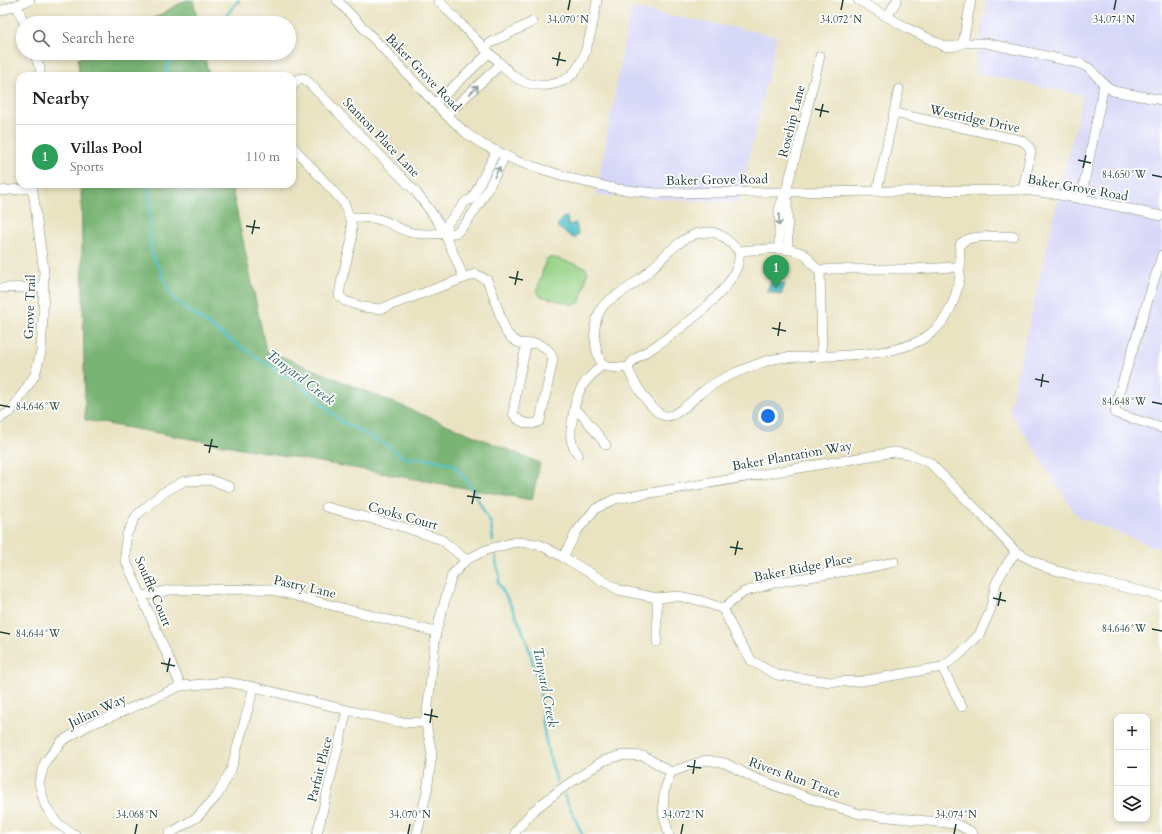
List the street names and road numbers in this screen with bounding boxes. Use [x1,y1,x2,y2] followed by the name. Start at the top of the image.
[381,30,465,116] street label: Baker Grove Road
[774,83,810,159] street label: Rosehip Lane
[339,94,424,182] street label: Stanton Place Lane
[927,100,1022,137] street label: Westridge Drive
[666,170,768,190] street label: Baker Grove Road
[1026,170,1130,206] street label: Baker Grove Road
[20,274,40,340] street label: Grove Trail
[731,437,854,475] street label: Baker Plantation Way
[366,497,440,535] street label: Cooks Court
[752,550,854,586] street label: Baker Ridge Place
[130,554,176,629] street label: Souffle Court
[272,571,338,603] street label: Pastry Lane
[64,690,129,733] street label: Julian Way
[303,734,337,804] street label: Parfait Place
[746,753,843,803] street label: Rivers Run Trace

